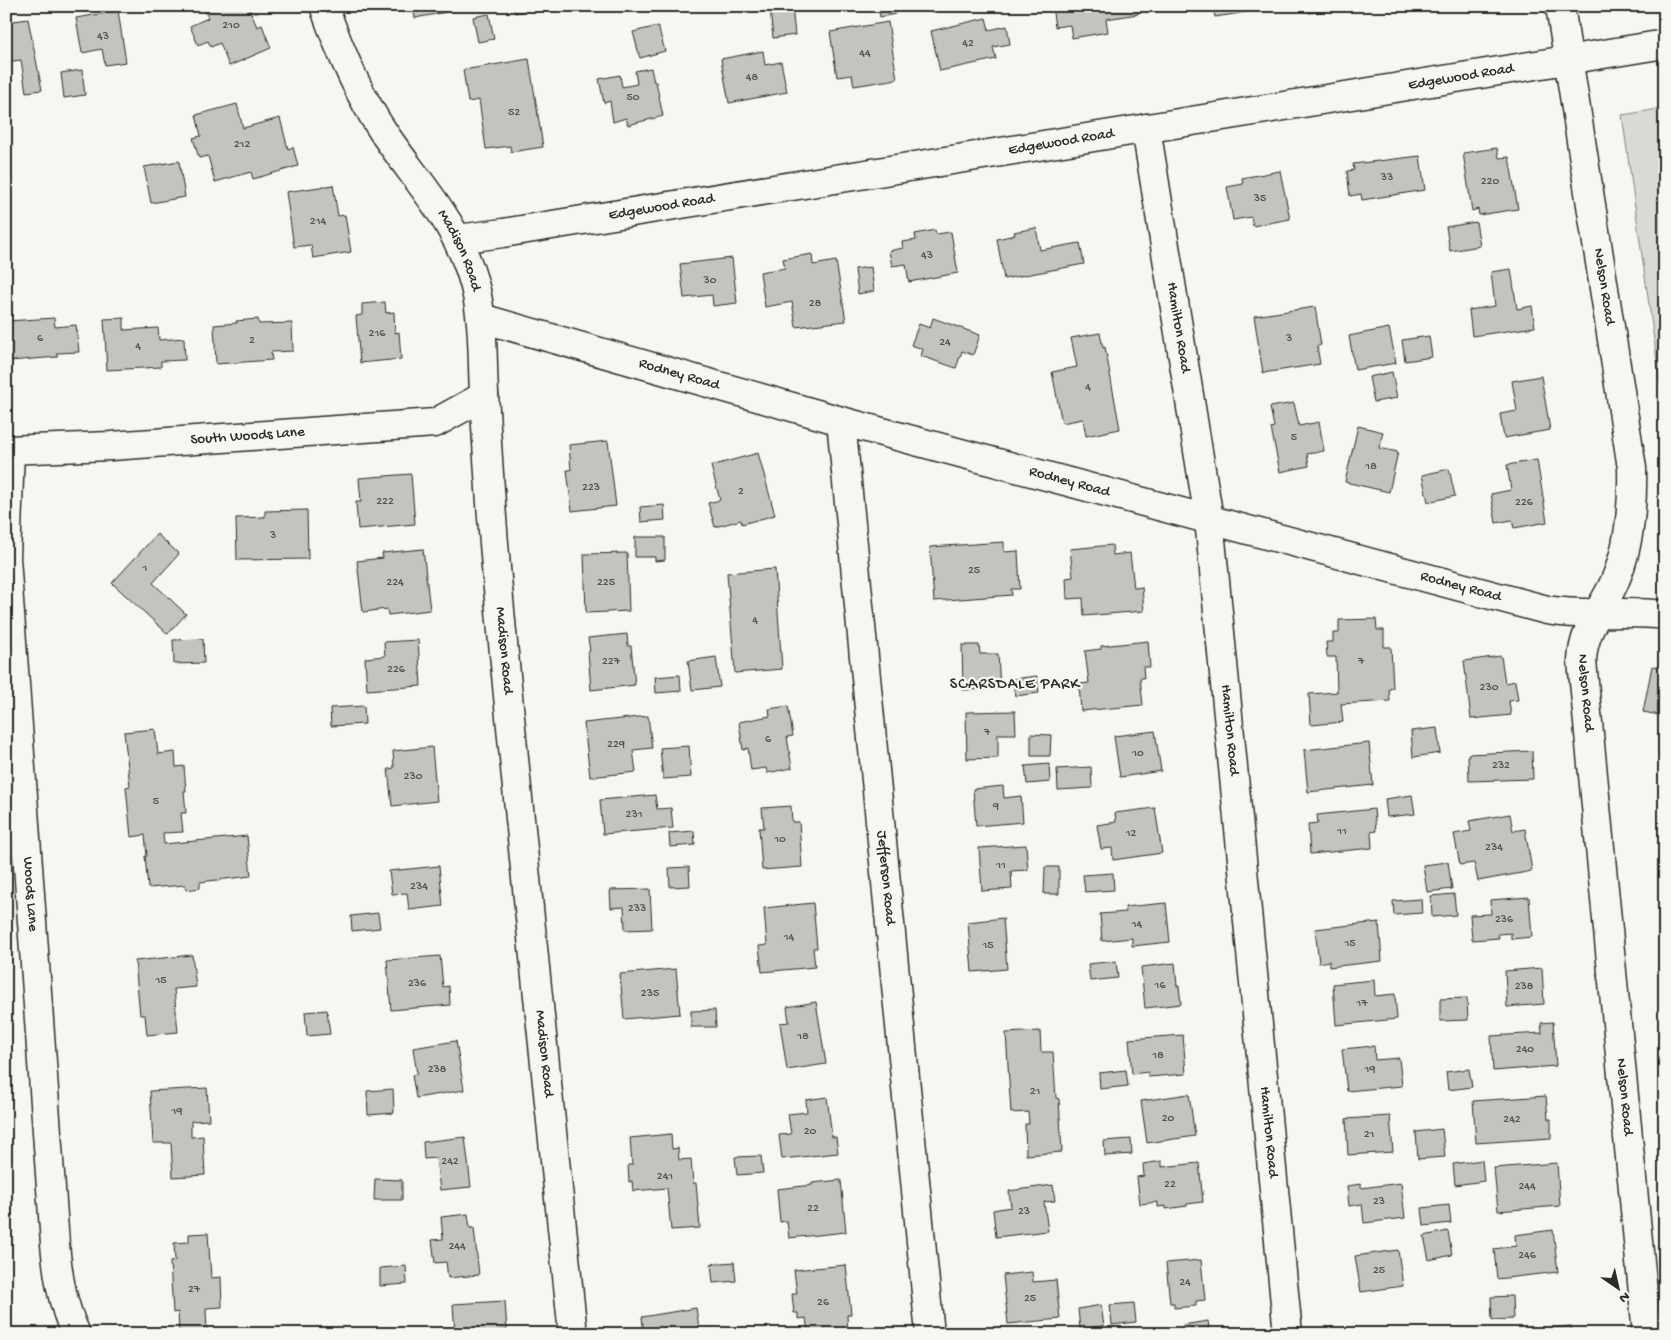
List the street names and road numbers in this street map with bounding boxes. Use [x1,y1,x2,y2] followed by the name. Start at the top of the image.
[1407,60,1516,95] street label: Edgewood Road
[1007,125,1117,160] street label: Edgewood Road
[607,190,717,225] street label: Edgewood Road
[433,206,485,294] street label: Madison Road
[1589,247,1619,328] street label: Nelson Road
[1162,281,1194,375] street label: Hamilton Road
[637,355,723,395] street label: Rodney Road
[190,423,306,449] street label: South Woods Lane
[1027,463,1113,502] street label: Rodney Road
[1418,567,1504,607] street label: Rodney Road
[491,606,517,696] street label: Madison Road
[1573,654,1598,733] street label: Nelson Road
[1216,684,1243,778] street label: Hamilton Road
[872,830,899,927] street label: Jefferson Road
[18,856,42,932] street label: Woods Lane
[530,1009,558,1099] street label: Madison Road
[1611,1057,1637,1138] street label: Nelson Road
[1255,1086,1282,1180] street label: Hamilton Road

